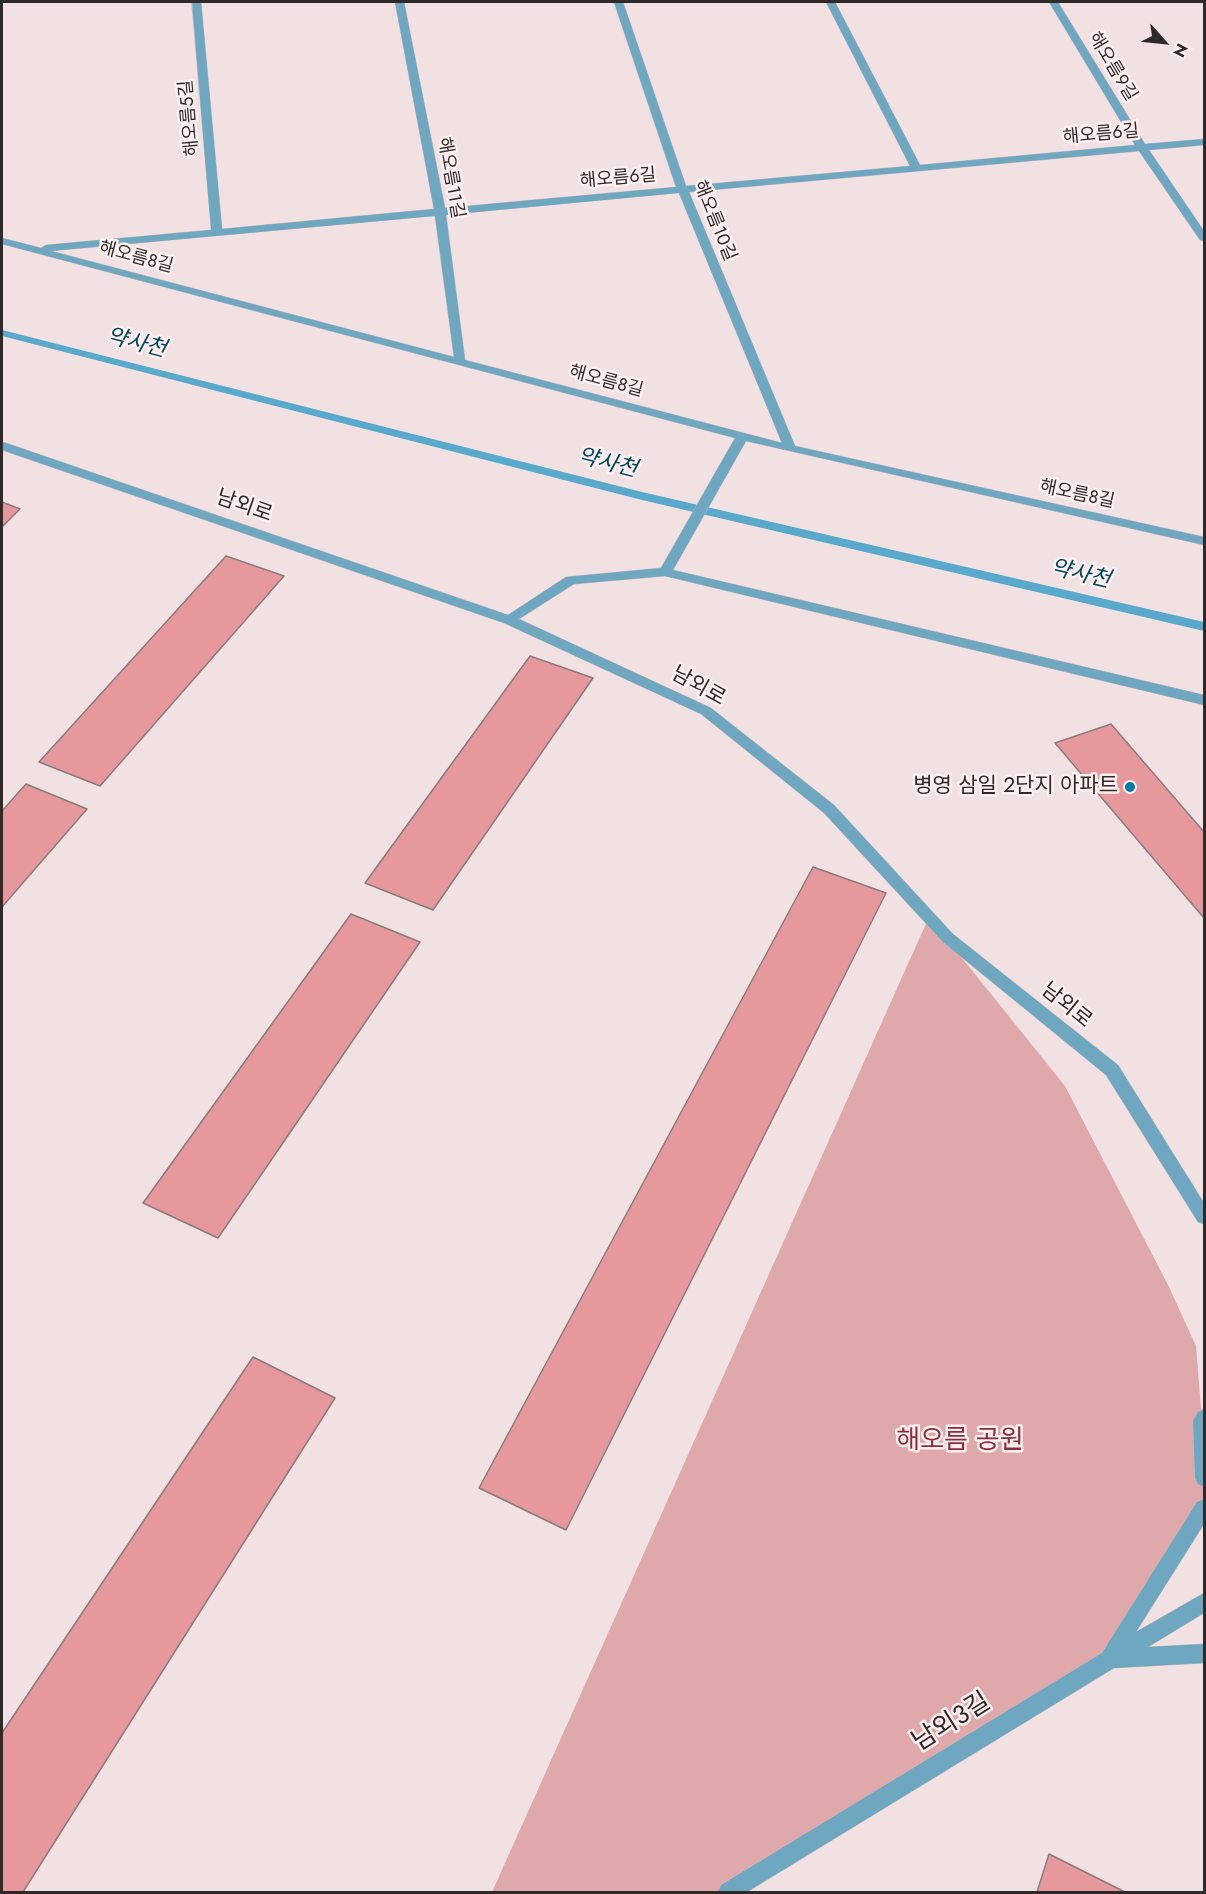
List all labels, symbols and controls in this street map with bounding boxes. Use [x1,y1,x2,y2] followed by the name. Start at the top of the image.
[1134,12,1194,72] north arrow
[1083,29,1141,105] street label: 해오름9길
[1167,40,1194,61] text: N
[176,79,204,157] street label: 해오름5길
[1062,121,1140,149] street label: 해오름6길
[432,136,468,220] street label: 해오름11길
[579,165,657,193] street label: 해오름6길
[688,177,740,265] street label: 해오름10길
[96,238,176,278] street label: 해오름8길
[103,324,169,364] water label: 약사천
[566,362,646,402] street label: 해오름8길
[574,444,640,484] water label: 약사천
[1038,477,1116,513] street label: 해오름8길
[212,486,276,528] street label: 남외로
[1047,555,1113,595] water label: 약사천
[667,662,729,712] street label: 남외로
[913,774,1118,800] place label: 병영 삼일 2단지 아파트
[1123,780,1137,794] marker: 병영 삼일 2단지 아파트
[1036,978,1096,1034] street label: 남외로
[896,1426,1024,1458] park label: 해오름 공원
[907,1687,997,1759] street label: 남외3길

